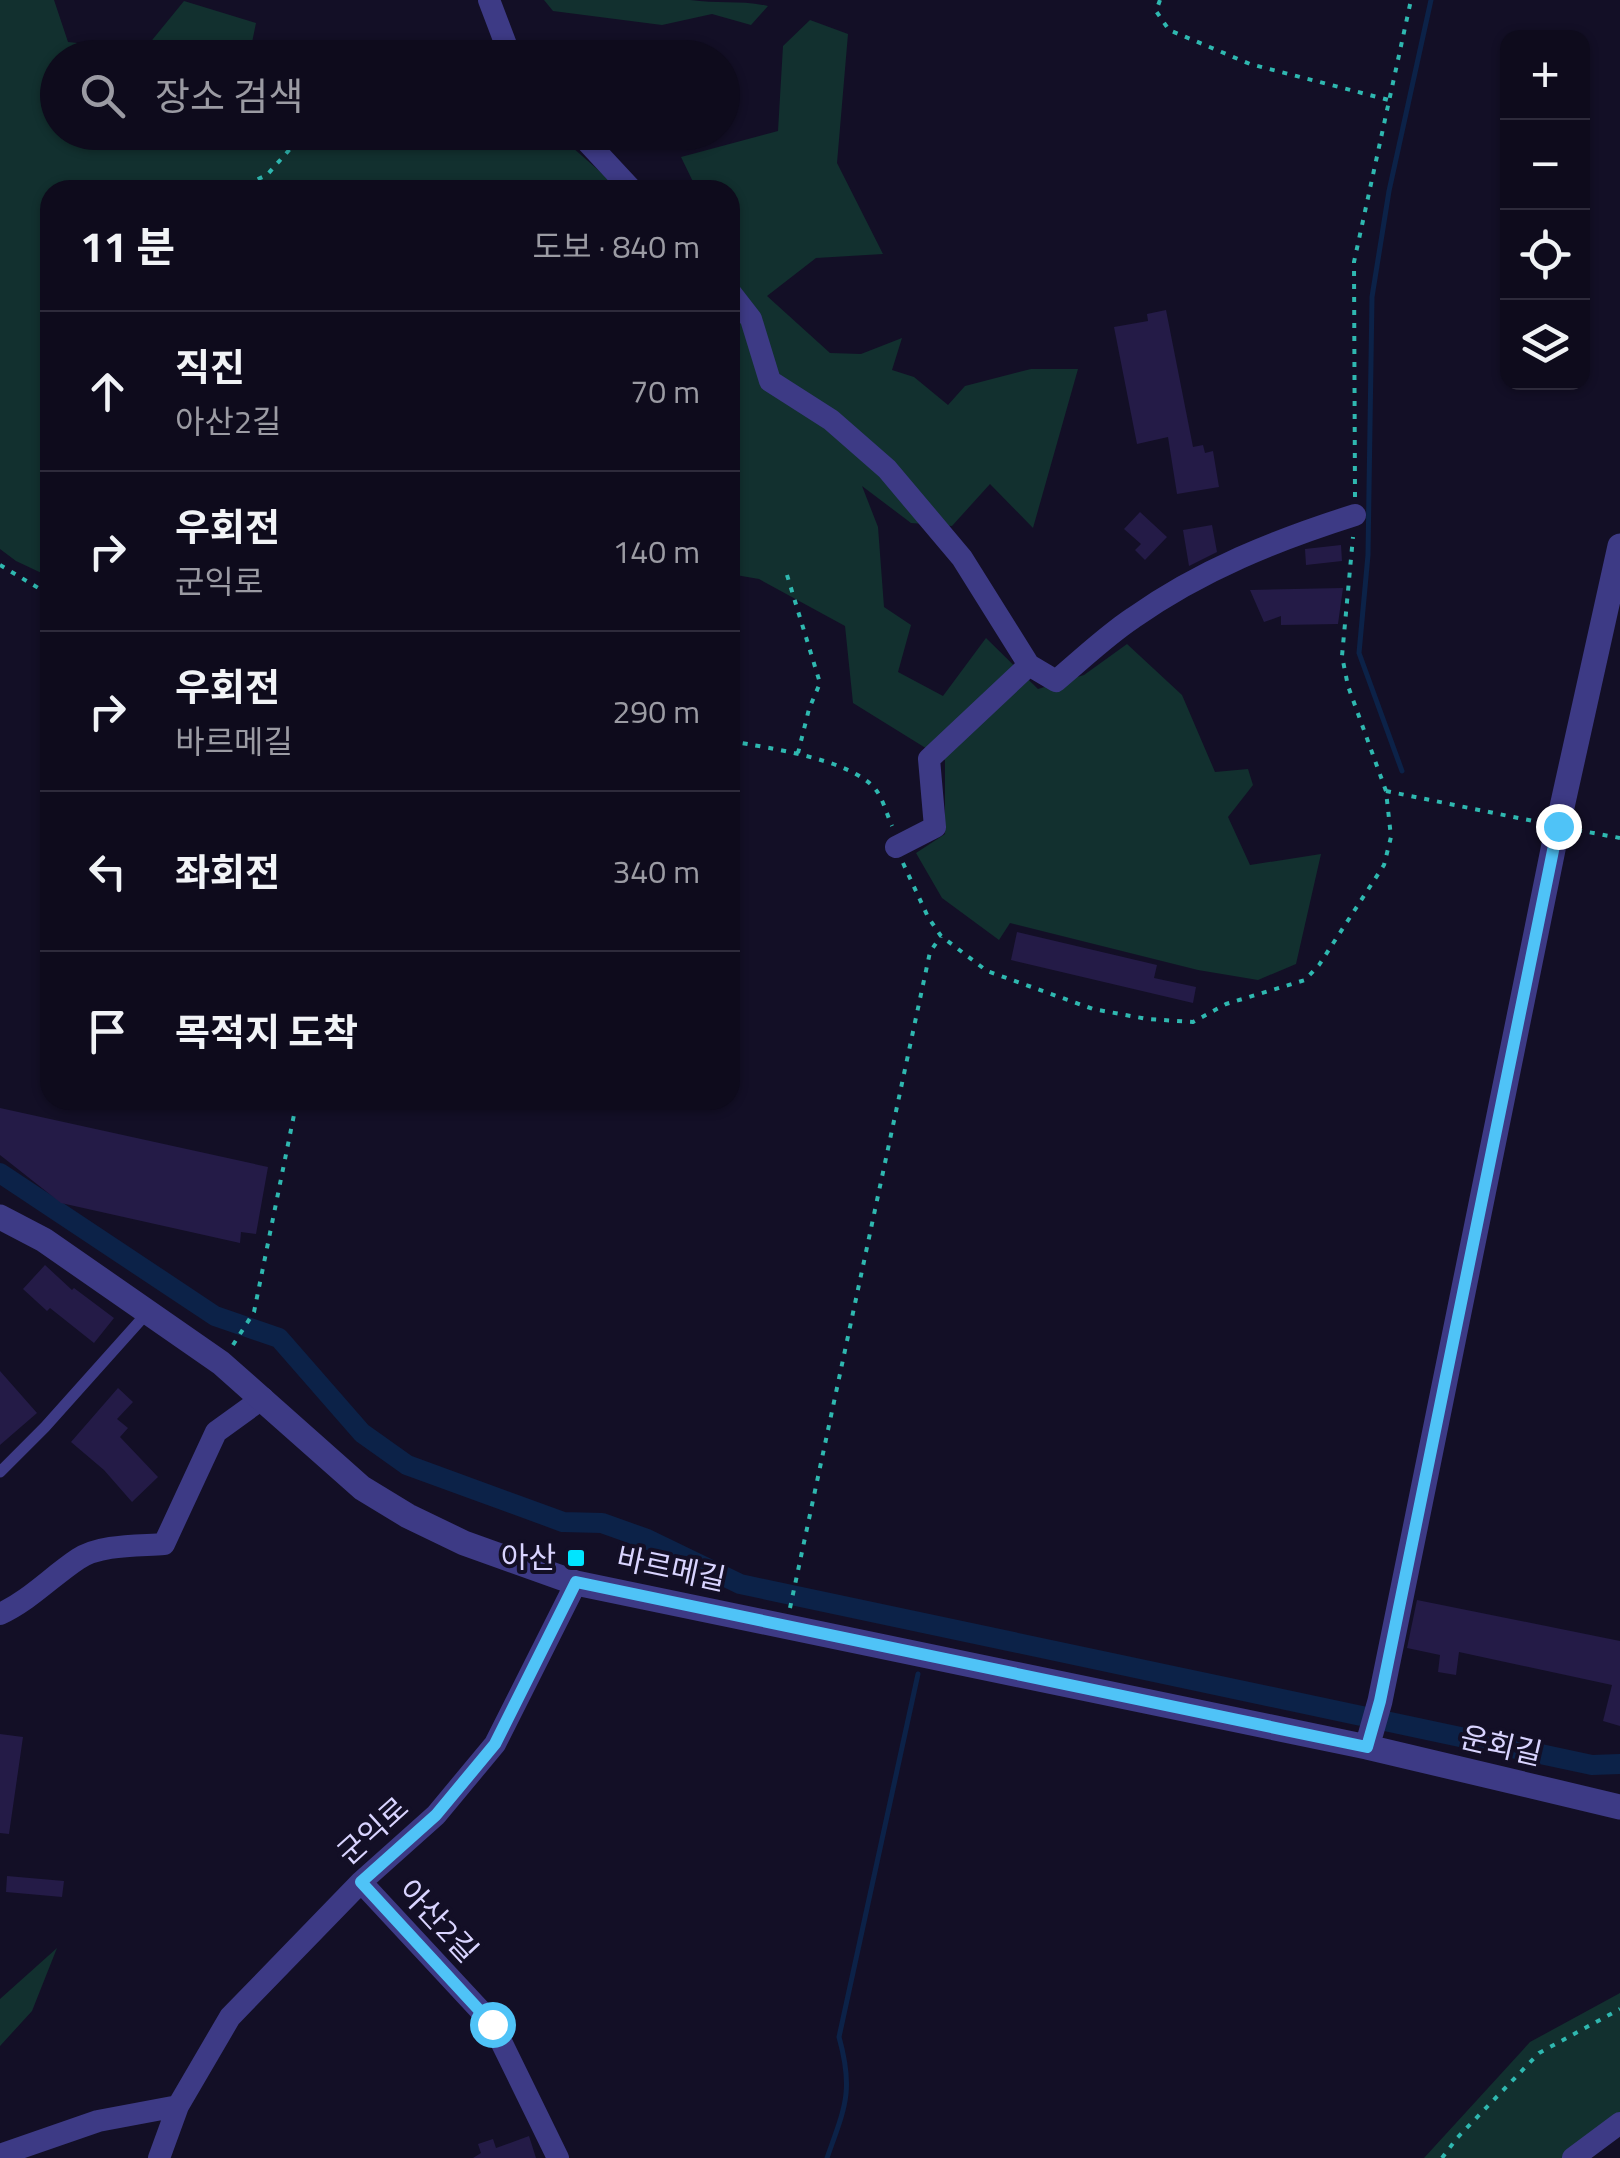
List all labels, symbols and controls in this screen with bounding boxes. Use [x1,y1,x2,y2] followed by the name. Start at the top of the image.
[1500,30,1590,390] map controls
[1500,30,1590,120] button: +
[40,40,740,150] search box
[155,67,303,125] text: 장소 검색
[75,68,130,123] icon: search
[1500,120,1590,210] button: −
[1500,210,1590,300] button: locate
[80,214,175,278] text: 11 분
[533,222,700,270] text: 도보 · 840 m
[1500,300,1590,390] button: layers
[175,338,245,396] text: 직진
[80,364,135,419] icon: ahead
[630,367,700,415] text: 70 m
[175,397,281,445] text: 아산2길
[175,498,280,556] text: 우회전
[80,524,135,579] icon: right
[612,527,700,575] text: 140 m
[175,557,263,605] text: 군익로
[175,658,280,716] text: 우회전
[80,684,135,739] icon: right
[612,687,700,735] text: 290 m
[175,717,293,765] text: 바르메길
[1536,804,1582,850] route end
[175,843,280,901] text: 좌회전
[80,844,135,899] icon: left
[612,847,700,895] text: 340 m
[175,1003,358,1061] text: 목적지 도착
[80,1004,135,1059] icon: arrive
[501,1534,556,1580] place label: 아산
[612,1534,730,1602] street label: 바르메길
[565,1547,587,1569] marker: 아산
[1456,1713,1547,1777] street label: 운회길
[326,1785,418,1875] street label: 군익로
[388,1868,490,1972] street label: 아산2길
[470,2002,516,2048] route start

